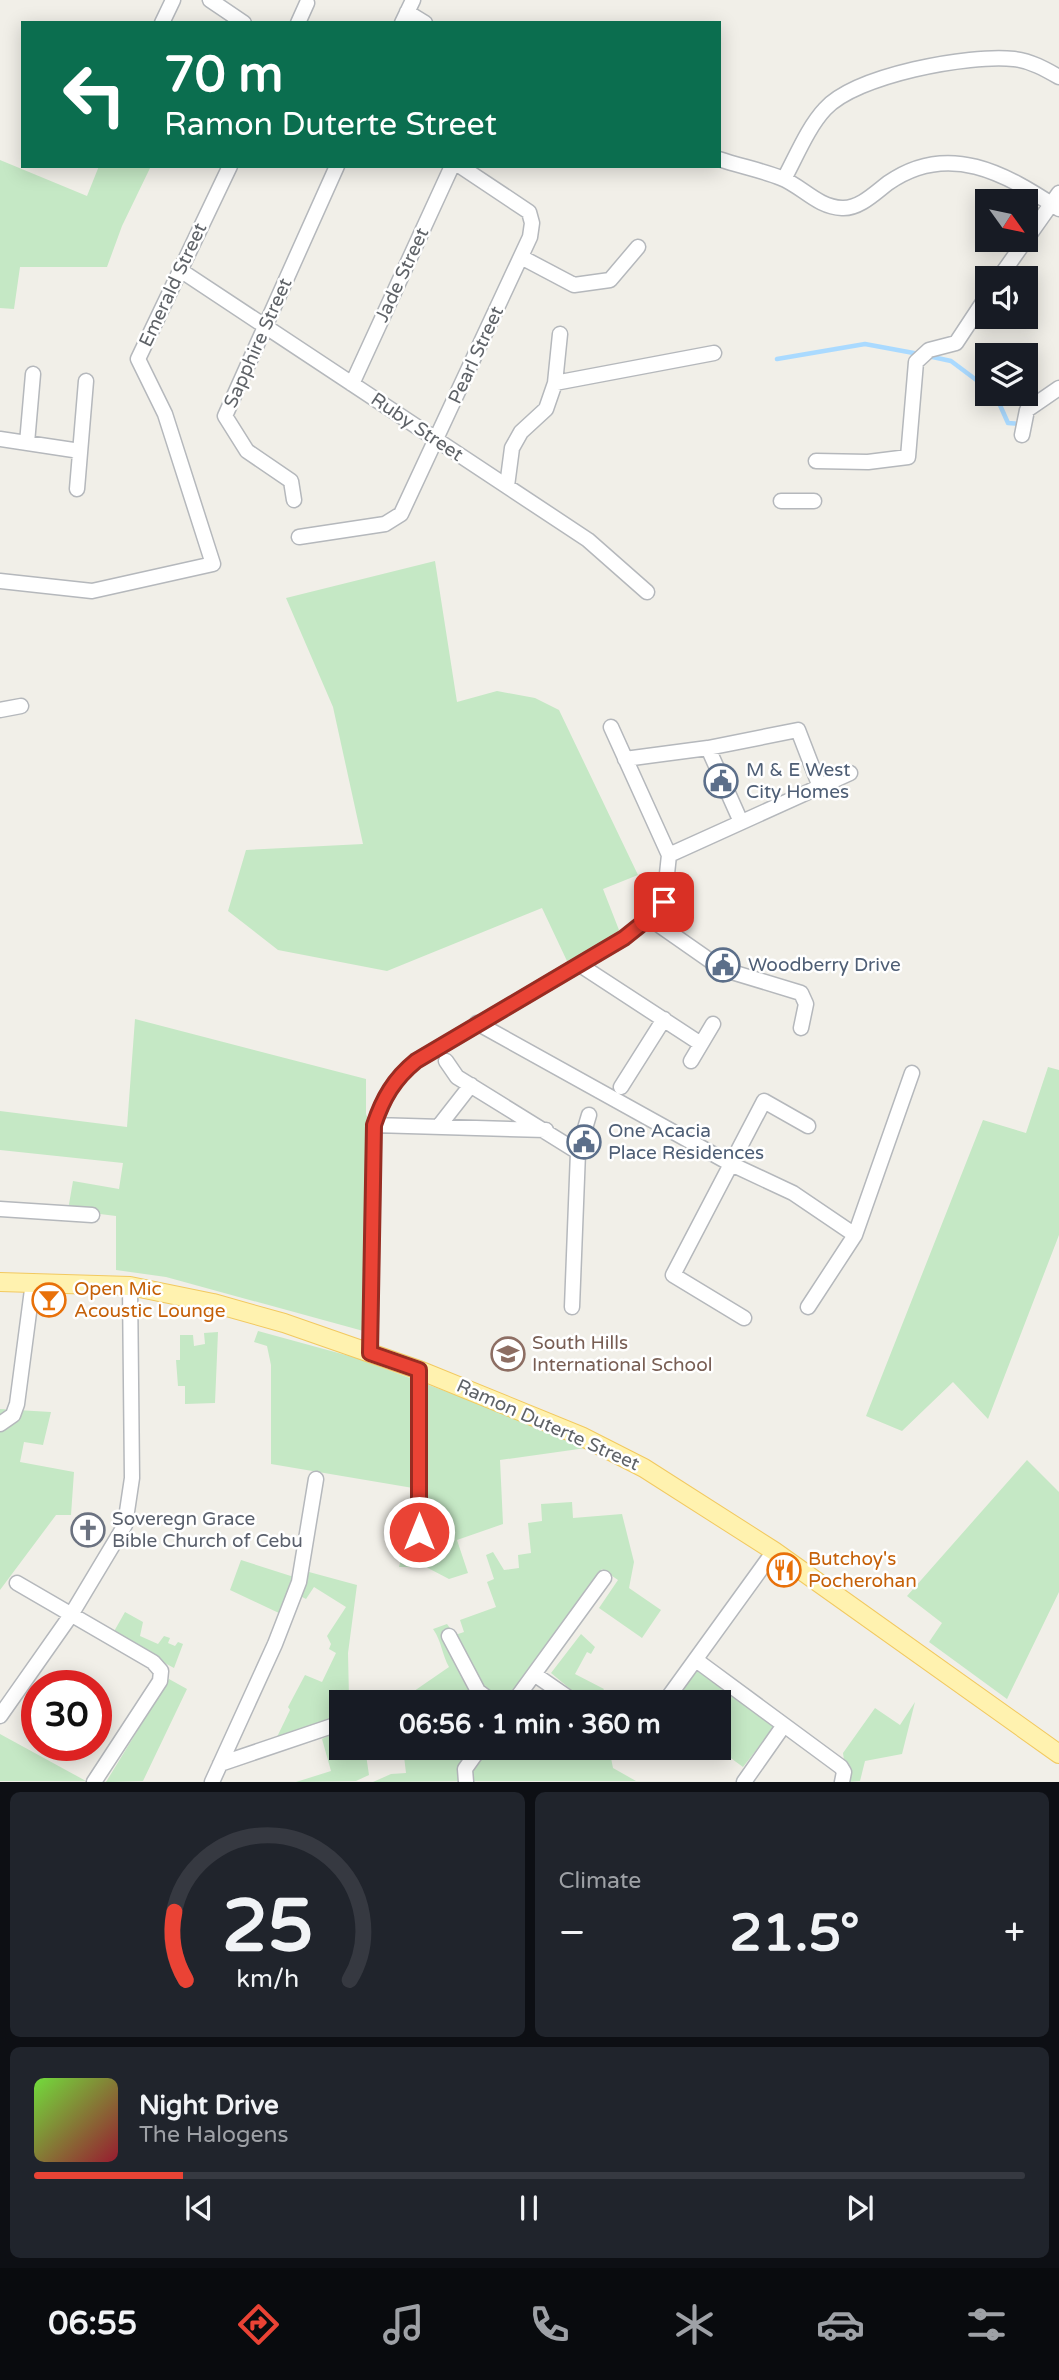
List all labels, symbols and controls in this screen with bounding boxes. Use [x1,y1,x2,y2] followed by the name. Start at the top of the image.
[164,46,283,105] text: 70 m
[49,49,140,140] icon: left
[164,106,497,144] text: Ramon Duterte Street
[975,189,1038,252] north arrow
[975,189,1038,406] map controls
[135,220,211,350] street label: Emerald Street
[371,224,433,326] street label: Jade Street
[975,266,1038,329] button: sound
[220,275,296,411] street label: Sapphire Street
[444,303,508,407] street label: Pearl Street
[975,343,1038,406] button: layers
[367,388,467,466] street label: Ruby Street
[746,759,851,803] place label: M & E West City Homes
[702,762,740,800] public building icon: M & E West City Homes
[634,872,694,932] pin
[645,883,683,921] icon: arrive
[704,946,742,984] public building icon: Woodberry Drive
[748,954,901,976] place label: Woodberry Drive
[608,1120,764,1164] place label: One Acacia Place Residences
[565,1123,603,1161] public building icon: One Acacia Place Residences
[74,1278,226,1322] place label: Open Mic Acoustic Lounge
[30,1281,68,1319] bar icon: Open Mic Acoustic Lounge
[532,1332,712,1376] place label: South Hills International School
[489,1335,527,1373] school or university icon: South Hills International School
[453,1375,643,1475] street label: Ramon Duterte Street
[382,1495,456,1569] position arrow
[112,1508,303,1552] place label: Soveregn Grace Bible Church of Cebu
[69,1511,107,1549] church icon: Soveregn Grace Bible Church of Cebu
[808,1548,917,1592] place label: Butchoy's Pocherohan
[765,1551,803,1589] restaurant icon: Butchoy's Pocherohan
[21,1670,112,1761] speed limit sign: 30
[399,1709,661,1740] text: 06:56 · 1 min · 360 m
[559,1867,641,1895] text: Climate
[222,1884,313,1972] text: 25
[730,1902,860,1965] text: 21.5°
[559,1910,586,1956] text: −
[1004,1910,1025,1956] text: +
[236,1964,299,1994] text: km/h
[139,2090,279,2121] text: Night Drive
[139,2121,288,2149] text: The Halogens
[180,2189,218,2227] icon: previous
[510,2189,548,2227] icon: pause
[841,2189,879,2227] icon: next
[234,2300,283,2349] icon: directions
[379,2300,428,2349] icon: music
[525,2300,574,2349] icon: phone
[670,2300,719,2349] icon: climate
[816,2300,865,2349] icon: car
[962,2300,1011,2349] icon: filters
[48,2305,137,2343] text: 06:55

